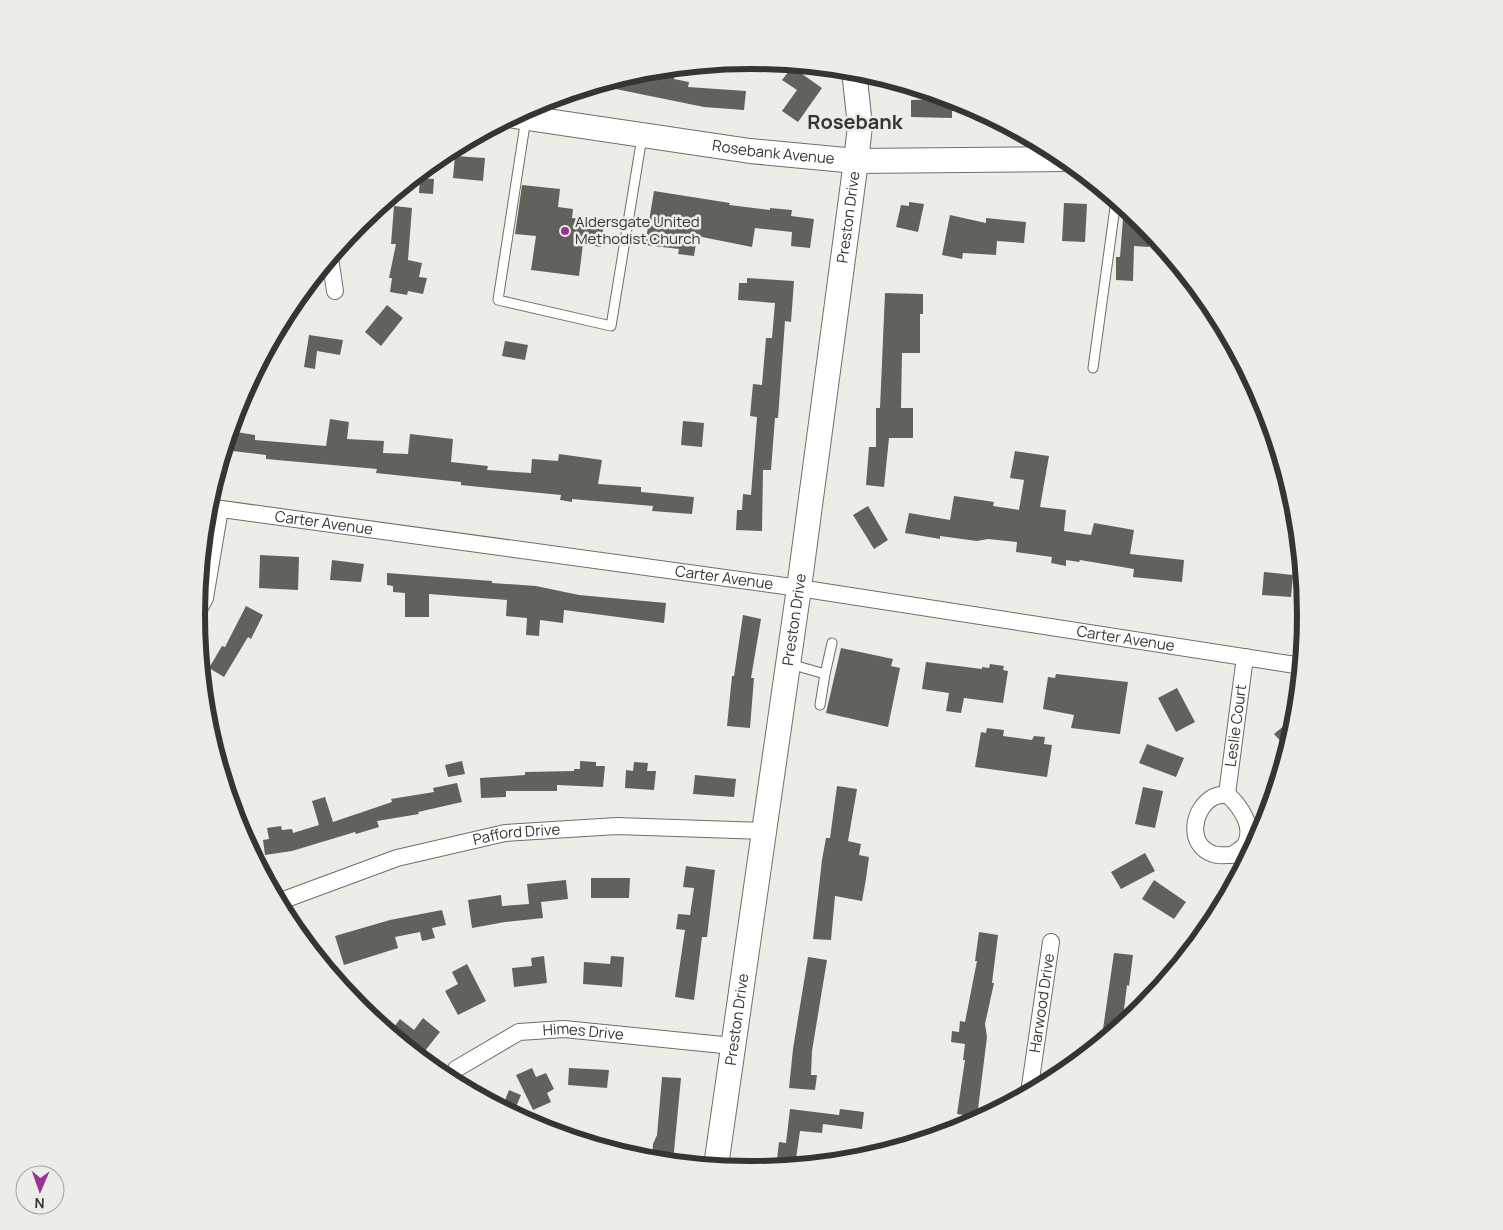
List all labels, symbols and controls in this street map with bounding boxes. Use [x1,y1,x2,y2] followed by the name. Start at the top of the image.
[807,108,904,135] district label: Rosebank
[711,135,836,169] street label: Rosebank Avenue
[831,170,865,264] street label: Preston Drive
[575,211,701,249] place label: Aldersgate United Methodist Church
[559,225,571,237] marker: Aldersgate United Methodist Church
[274,505,375,540] street label: Carter Avenue
[674,560,775,594] street label: Carter Avenue
[777,572,811,667] street label: Preston Drive
[1075,620,1176,656] street label: Carter Avenue
[1220,683,1251,768] street label: Leslie Court
[471,819,561,850] street label: Pafford Drive
[1024,952,1059,1054] street label: Harwood Drive
[720,972,754,1067] street label: Preston Drive
[542,1018,625,1045] street label: Himes Drive
[15,1165,65,1215] north arrow
[34,1194,45,1213] text: N

